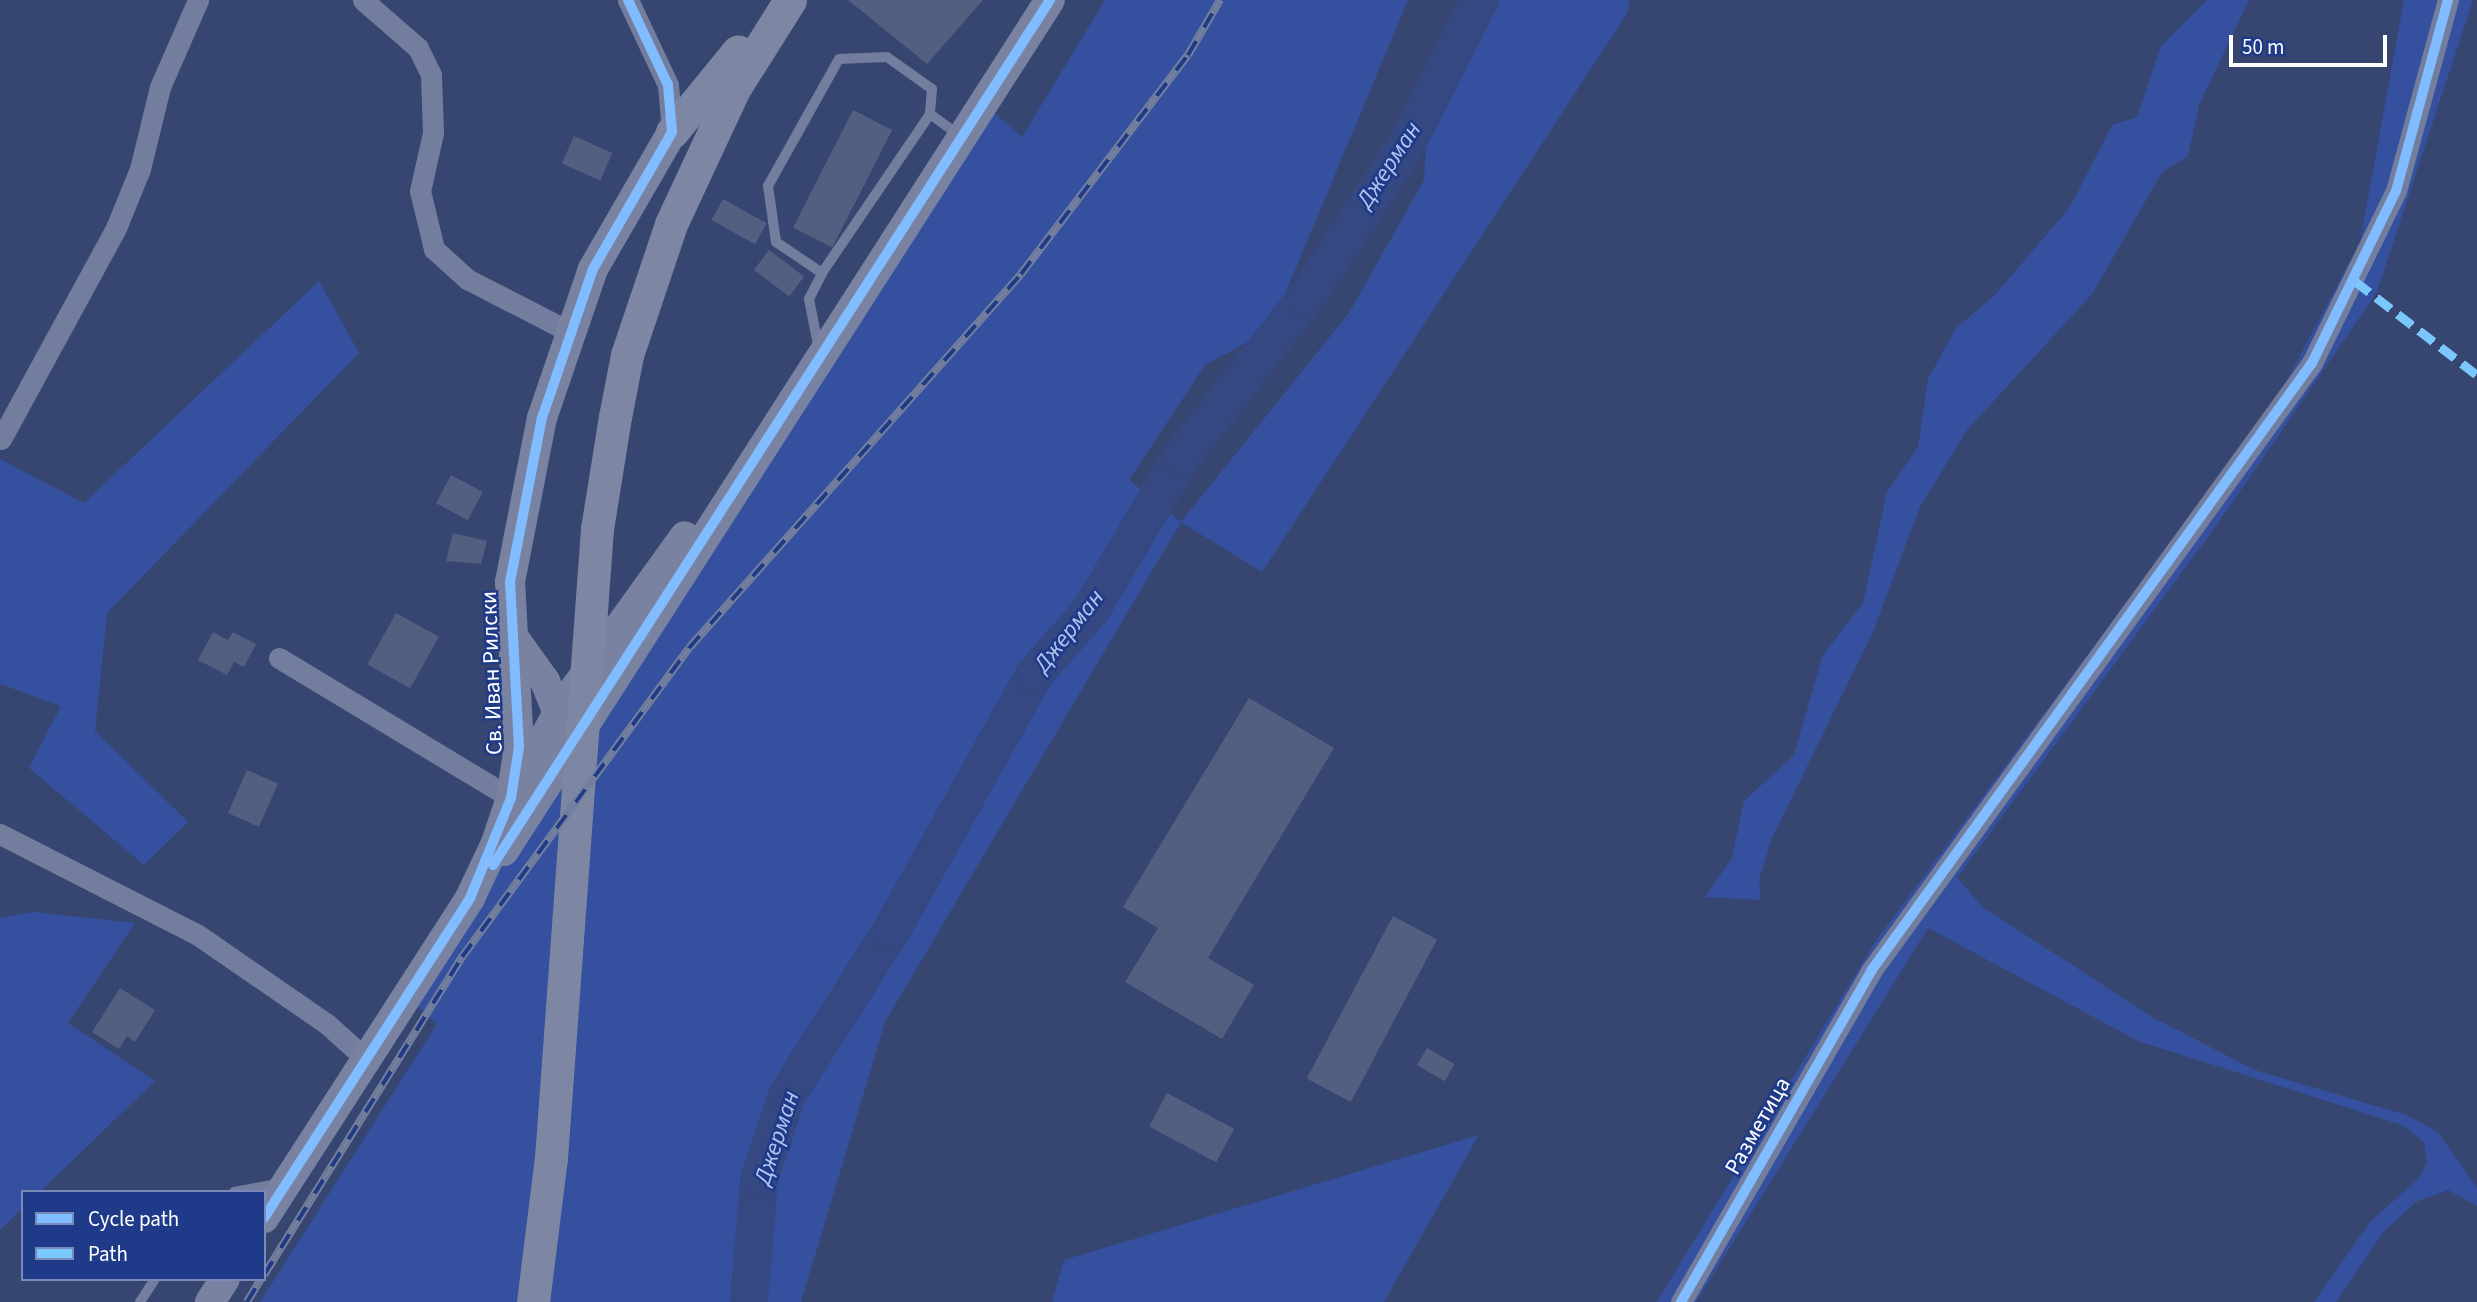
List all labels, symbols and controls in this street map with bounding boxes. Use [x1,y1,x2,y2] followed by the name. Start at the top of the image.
[2232,21,2390,65] scale bar
[2242,32,2284,62] text: 50 m
[1351,116,1427,214] water label: Джерман
[1028,584,1110,678] water label: Джерман
[475,590,509,756] street label: Св. Иван Рилски
[1719,1072,1797,1180] street label: Разметица
[748,1087,806,1189] water label: Джерман
[21,1190,266,1281] legend
[88,1204,179,1234] text: Cycle path
[88,1239,128,1269] text: Path

